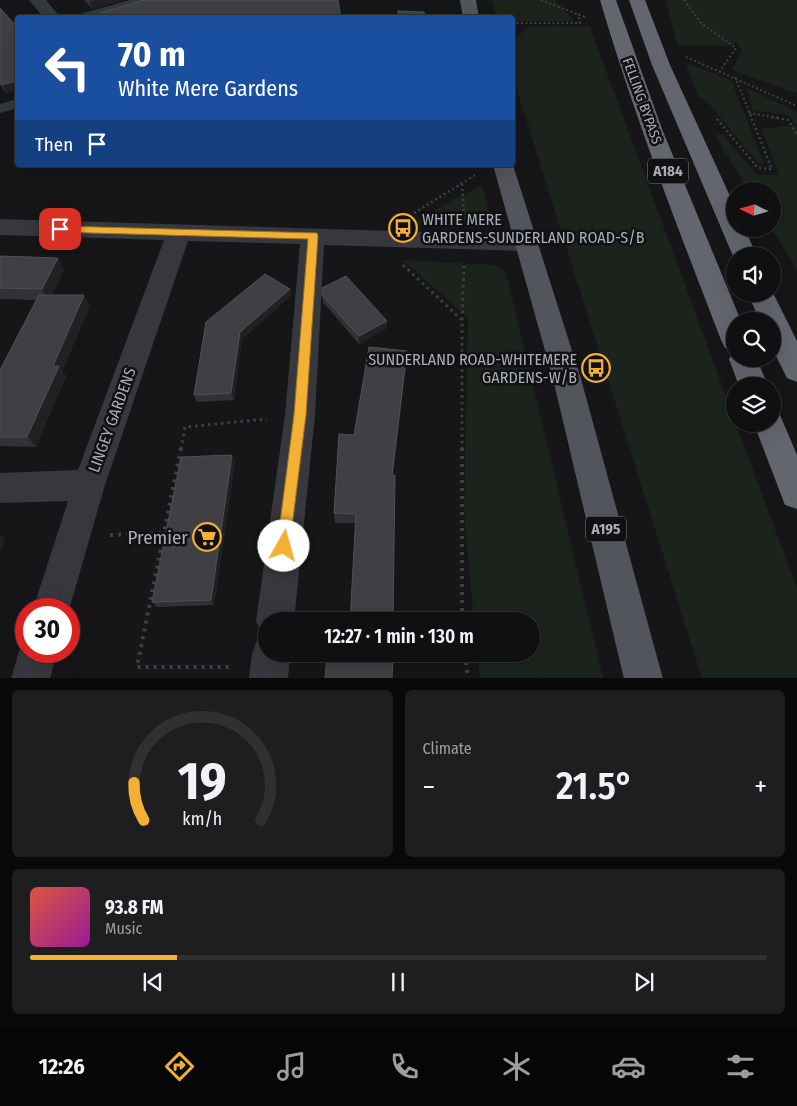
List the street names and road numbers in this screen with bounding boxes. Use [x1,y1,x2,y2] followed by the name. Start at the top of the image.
[619,56,665,146] street label: FELLING BYPASS
[648,158,688,184] road number: A184
[84,365,140,475] street label: LINGEY GARDENS
[586,516,626,542] road number: A195

